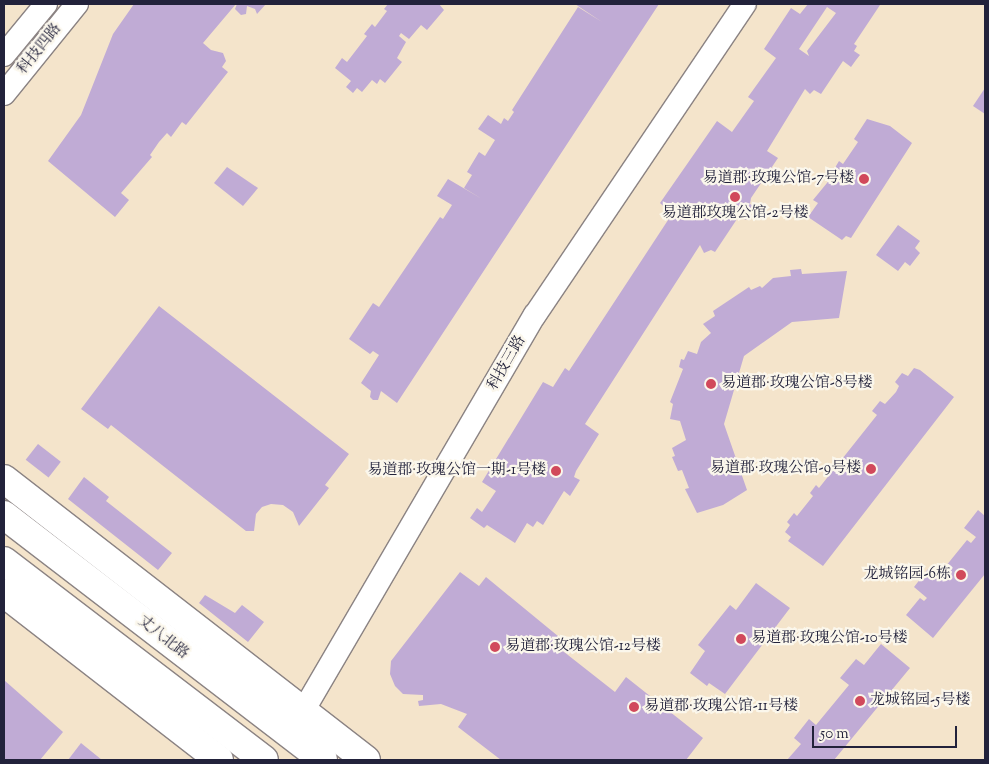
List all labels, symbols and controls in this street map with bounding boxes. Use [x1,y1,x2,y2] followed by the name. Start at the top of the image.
[14,20,66,78] street label: 科技四路
[703,170,854,188] place label: 易道郡·玫瑰公馆-7号楼
[858,173,870,185] marker: 易道郡·玫瑰公馆-7号楼
[729,191,741,203] marker: 易道郡玫瑰公馆-2号楼
[662,205,808,223] place label: 易道郡玫瑰公馆-2号楼
[484,333,530,393] street label: 科技三路
[721,375,872,393] place label: 易道郡·玫瑰公馆-8号楼
[705,378,717,390] marker: 易道郡·玫瑰公馆-8号楼
[710,460,861,478] place label: 易道郡·玫瑰公馆-9号楼
[367,462,546,480] place label: 易道郡·玫瑰公馆一期-1号楼
[865,463,877,475] marker: 易道郡·玫瑰公馆-9号楼
[550,465,562,477] marker: 易道郡·玫瑰公馆一期-1号楼
[863,566,951,584] place label: 龙城铭园-6栋
[955,569,967,581] marker: 龙城铭园-6栋
[134,612,192,664] street label: 丈八北路
[751,630,908,648] place label: 易道郡·玫瑰公馆-10号楼
[735,633,747,645] marker: 易道郡·玫瑰公馆-10号楼
[505,638,661,656] place label: 易道郡·玫瑰公馆-12号楼
[489,641,501,653] marker: 易道郡·玫瑰公馆-12号楼
[870,692,970,710] place label: 龙城铭园-5号楼
[854,695,866,707] marker: 龙城铭园-5号楼
[644,698,798,716] place label: 易道郡·玫瑰公馆-11号楼
[628,701,640,713] marker: 易道郡·玫瑰公馆-11号楼
[814,716,959,748] scale bar
[820,724,849,745] text: 50 m

